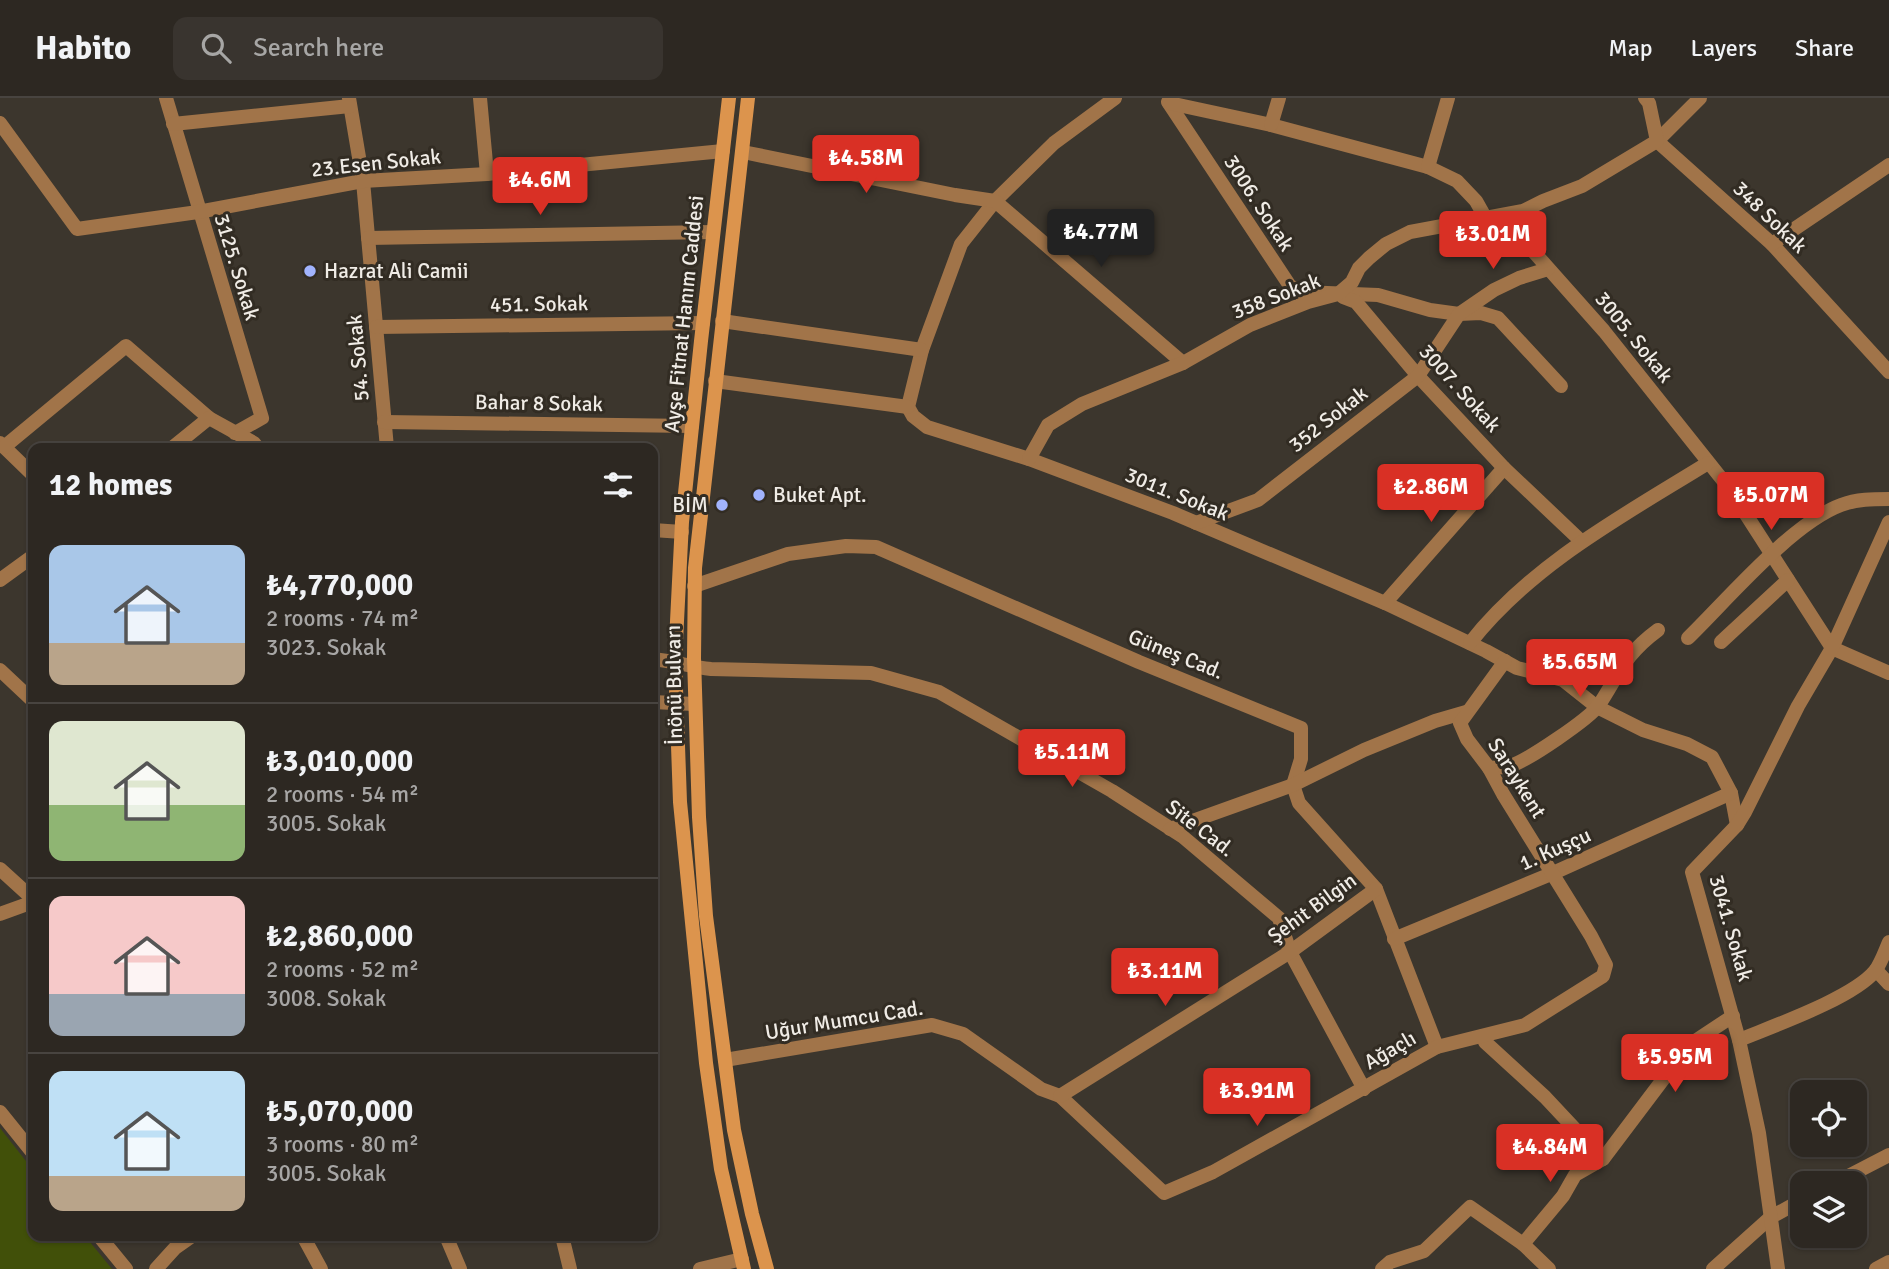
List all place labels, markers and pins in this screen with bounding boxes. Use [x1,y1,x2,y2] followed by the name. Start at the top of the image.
[809,136,923,195] pin: ₺4.58M
[491,158,589,217] pin: ₺4.6M
[1044,209,1158,269] pin: ₺4.77M
[1436,212,1550,271] pin: ₺3.01M
[324,258,468,284] place label: Hazrat Ali Camii
[302,263,318,279] marker: Hazrat Ali Camii
[1374,464,1488,524] pin: ₺2.86M
[1714,472,1828,532] pin: ₺5.07M
[773,482,867,508] place label: Buket Apt.
[751,487,767,503] marker: Buket Apt.
[672,492,708,518] place label: BİM
[714,497,730,513] marker: BİM
[1523,640,1637,699] pin: ₺5.65M
[1015,730,1129,789] pin: ₺5.11M
[1108,948,1222,1008] pin: ₺3.11M
[1618,1034,1732,1094] pin: ₺5.95M
[1200,1068,1314,1128] pin: ₺3.91M
[1493,1124,1607,1184] pin: ₺4.84M

